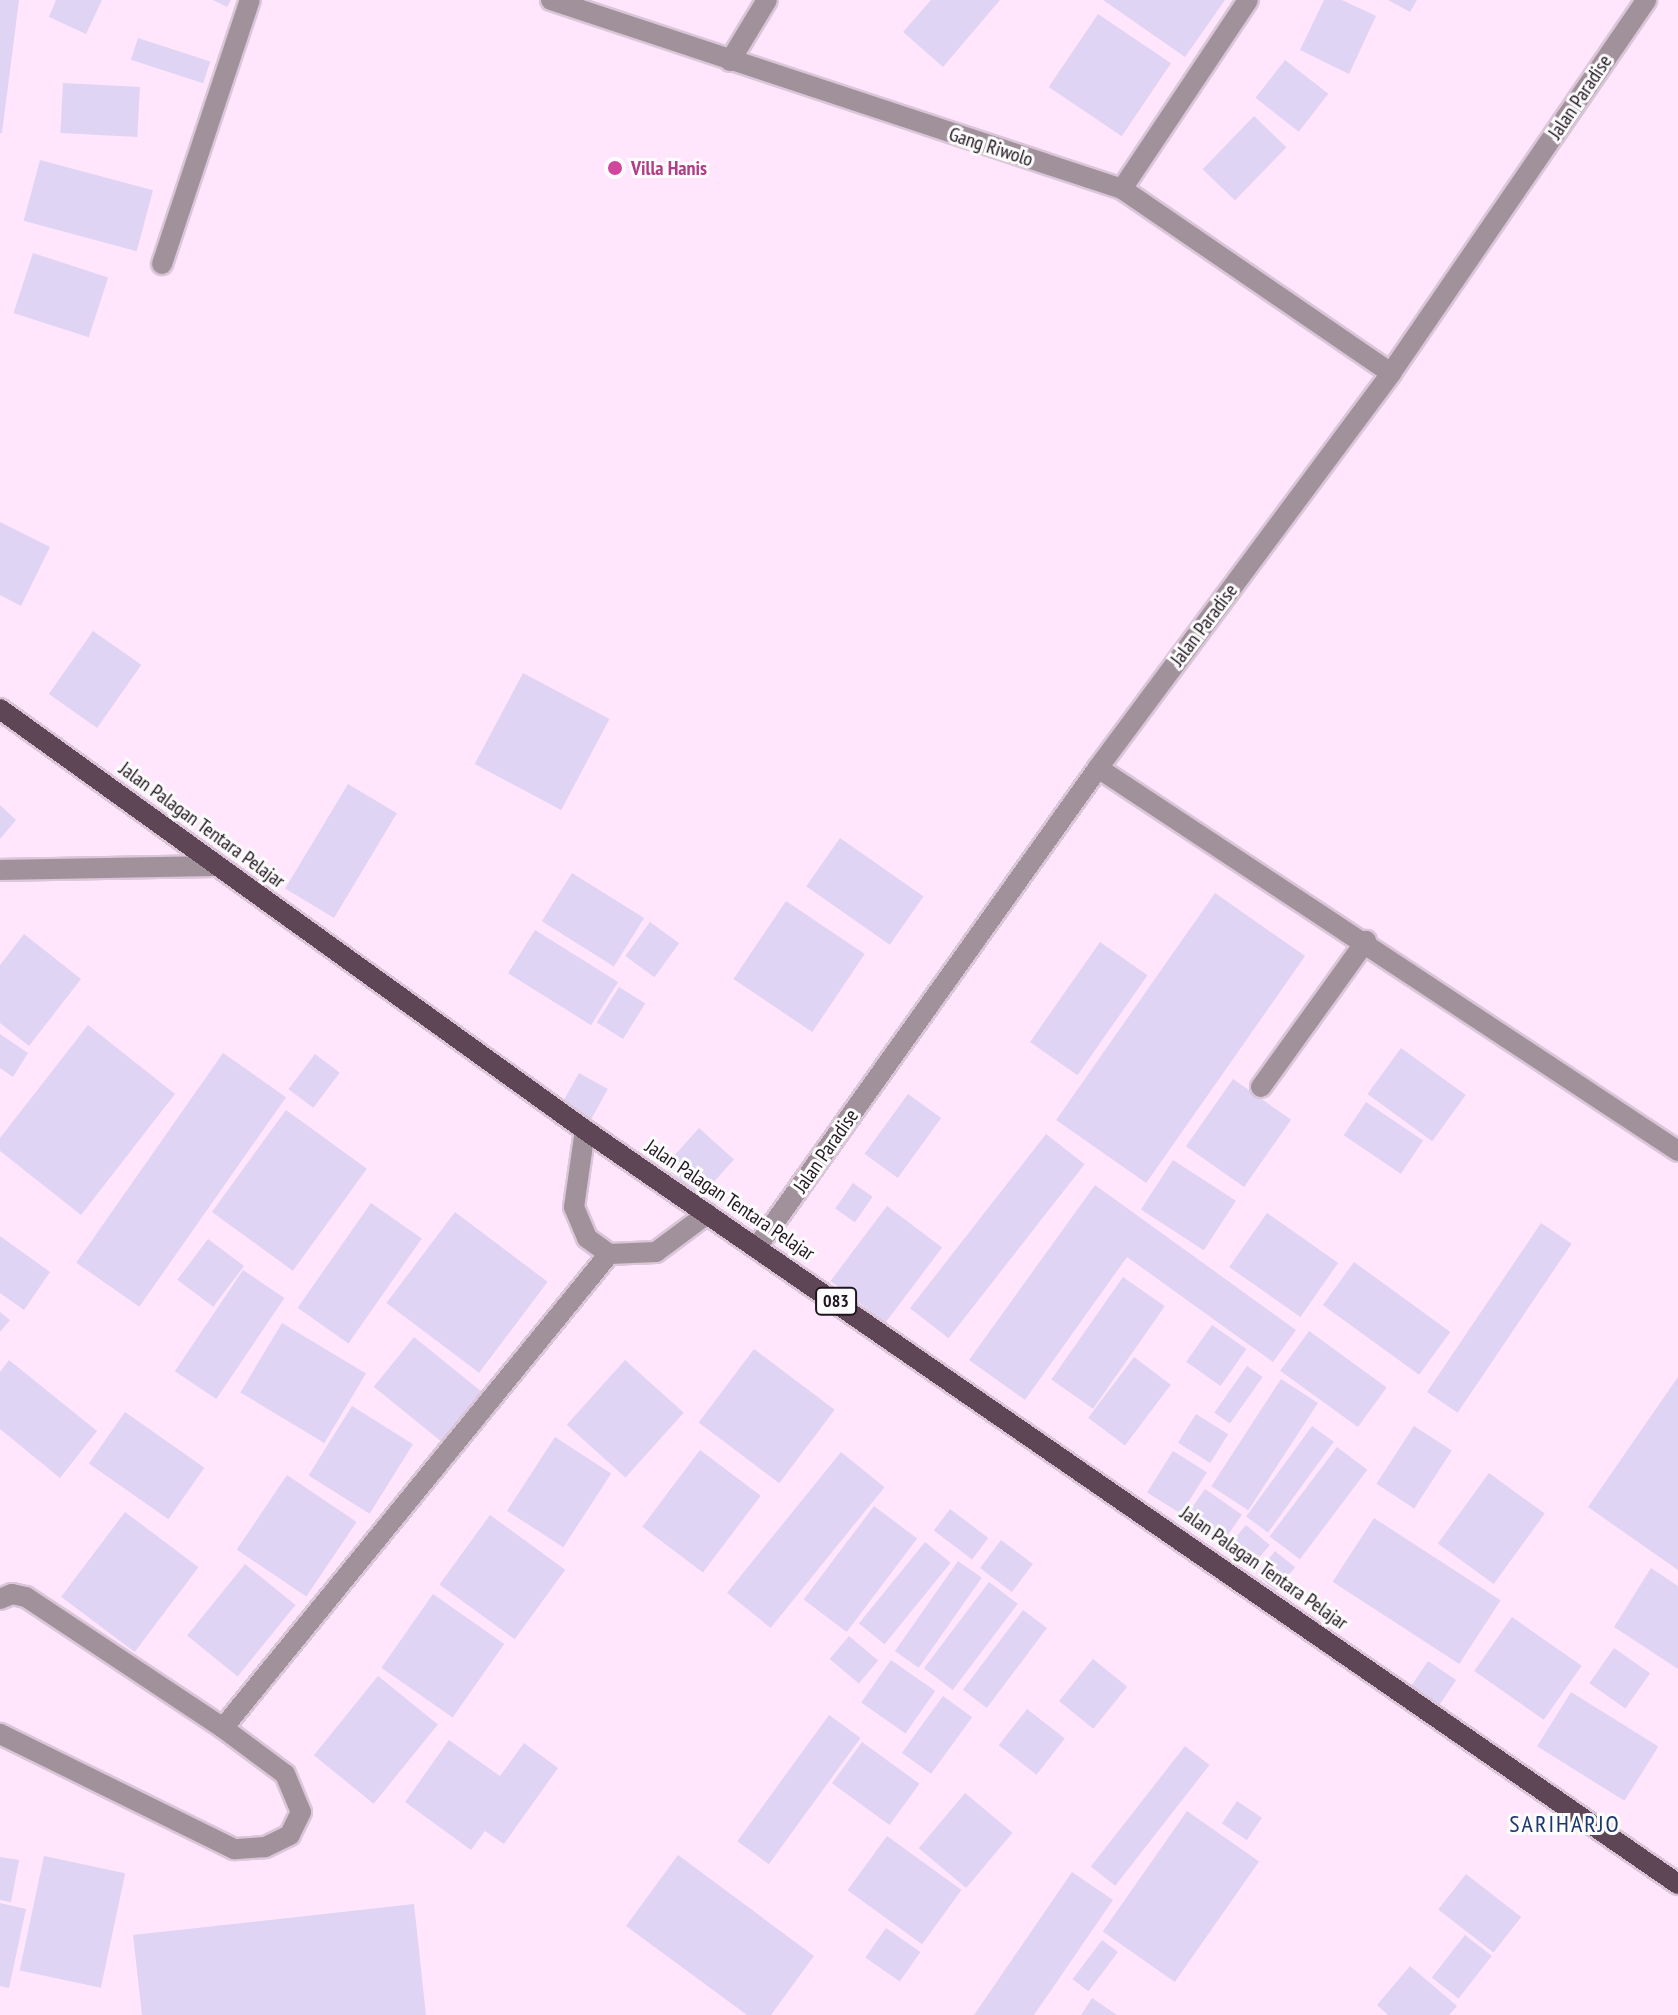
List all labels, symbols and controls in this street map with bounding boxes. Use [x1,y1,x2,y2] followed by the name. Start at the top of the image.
[1543,50,1617,144] street label: Jalan Paradise
[946,122,1036,172] street label: Gang Riwolo
[631,156,707,180] place label: Villa Hanis
[606,159,624,177] marker: Villa Hanis
[1165,579,1243,671] street label: Jalan Paradise
[114,757,290,893] street label: Jalan Palagan Tentara Pelajar
[789,1105,863,1197] street label: Jalan Paradise
[641,1134,819,1266] street label: Jalan Palagan Tentara Pelajar
[814,1287,858,1315] road number: 083
[1175,1501,1353,1635] street label: Jalan Palagan Tentara Pelajar
[1509,1810,1621,1838] district label: SARIHARJO

